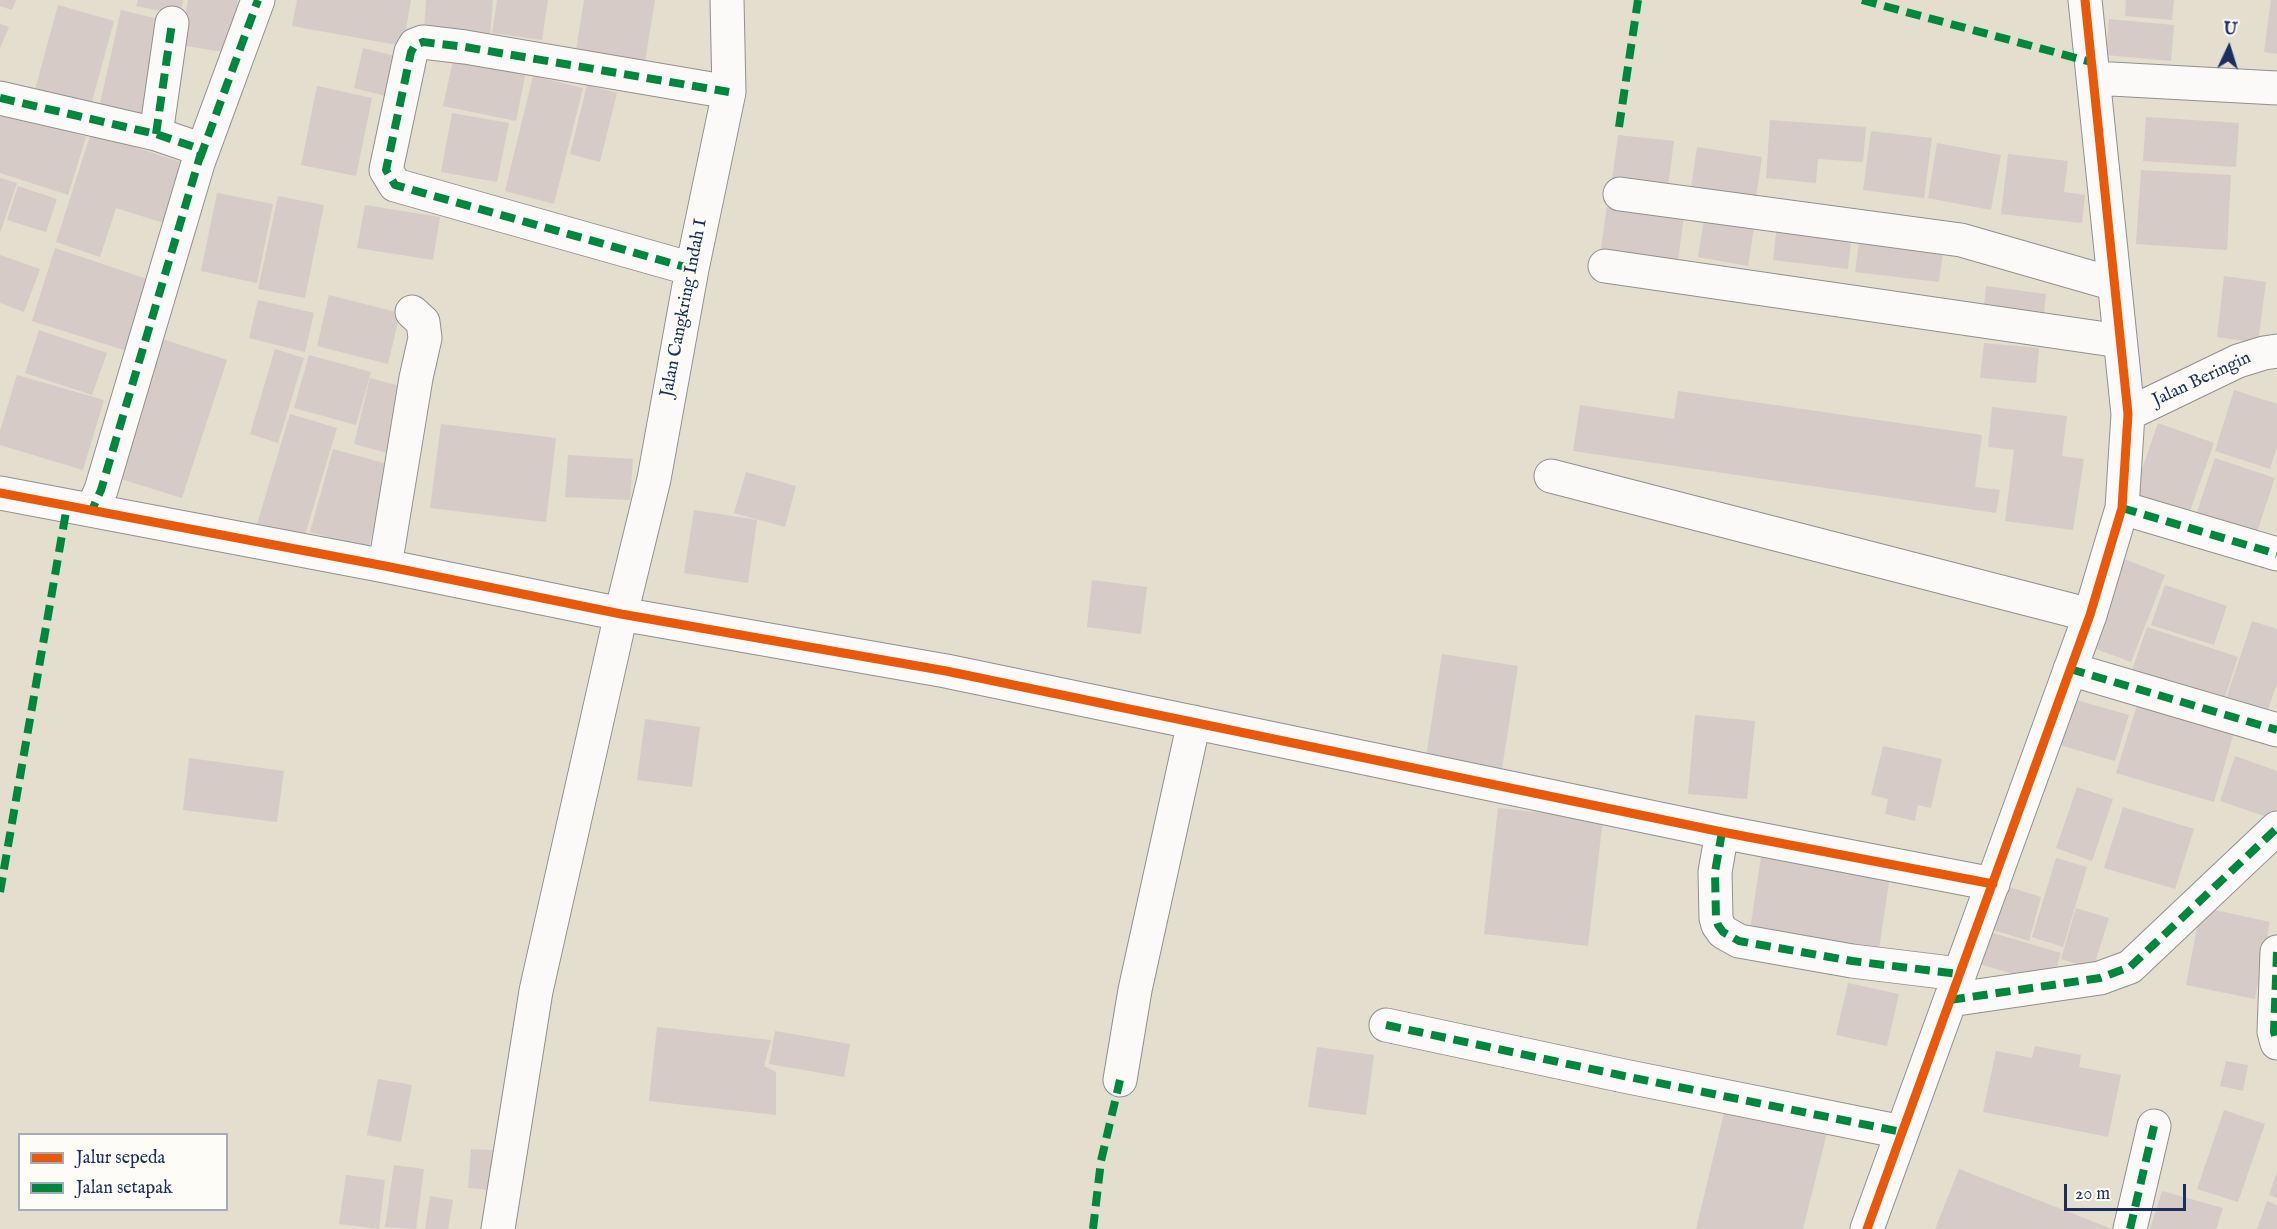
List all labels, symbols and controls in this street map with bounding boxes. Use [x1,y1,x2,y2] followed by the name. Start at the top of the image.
[2199,18,2259,78] north arrow
[2223,20,2238,40] text: U
[657,217,713,399] street label: Jalan Cangkring Indah I
[2149,348,2255,412] street label: Jalan Beringin
[18,1133,228,1211] legend
[76,1147,165,1170] text: Jalur sepeda
[2067,1172,2188,1210] scale bar
[76,1177,173,1200] text: Jalan setapak
[2075,1183,2110,1206] text: 20 m

